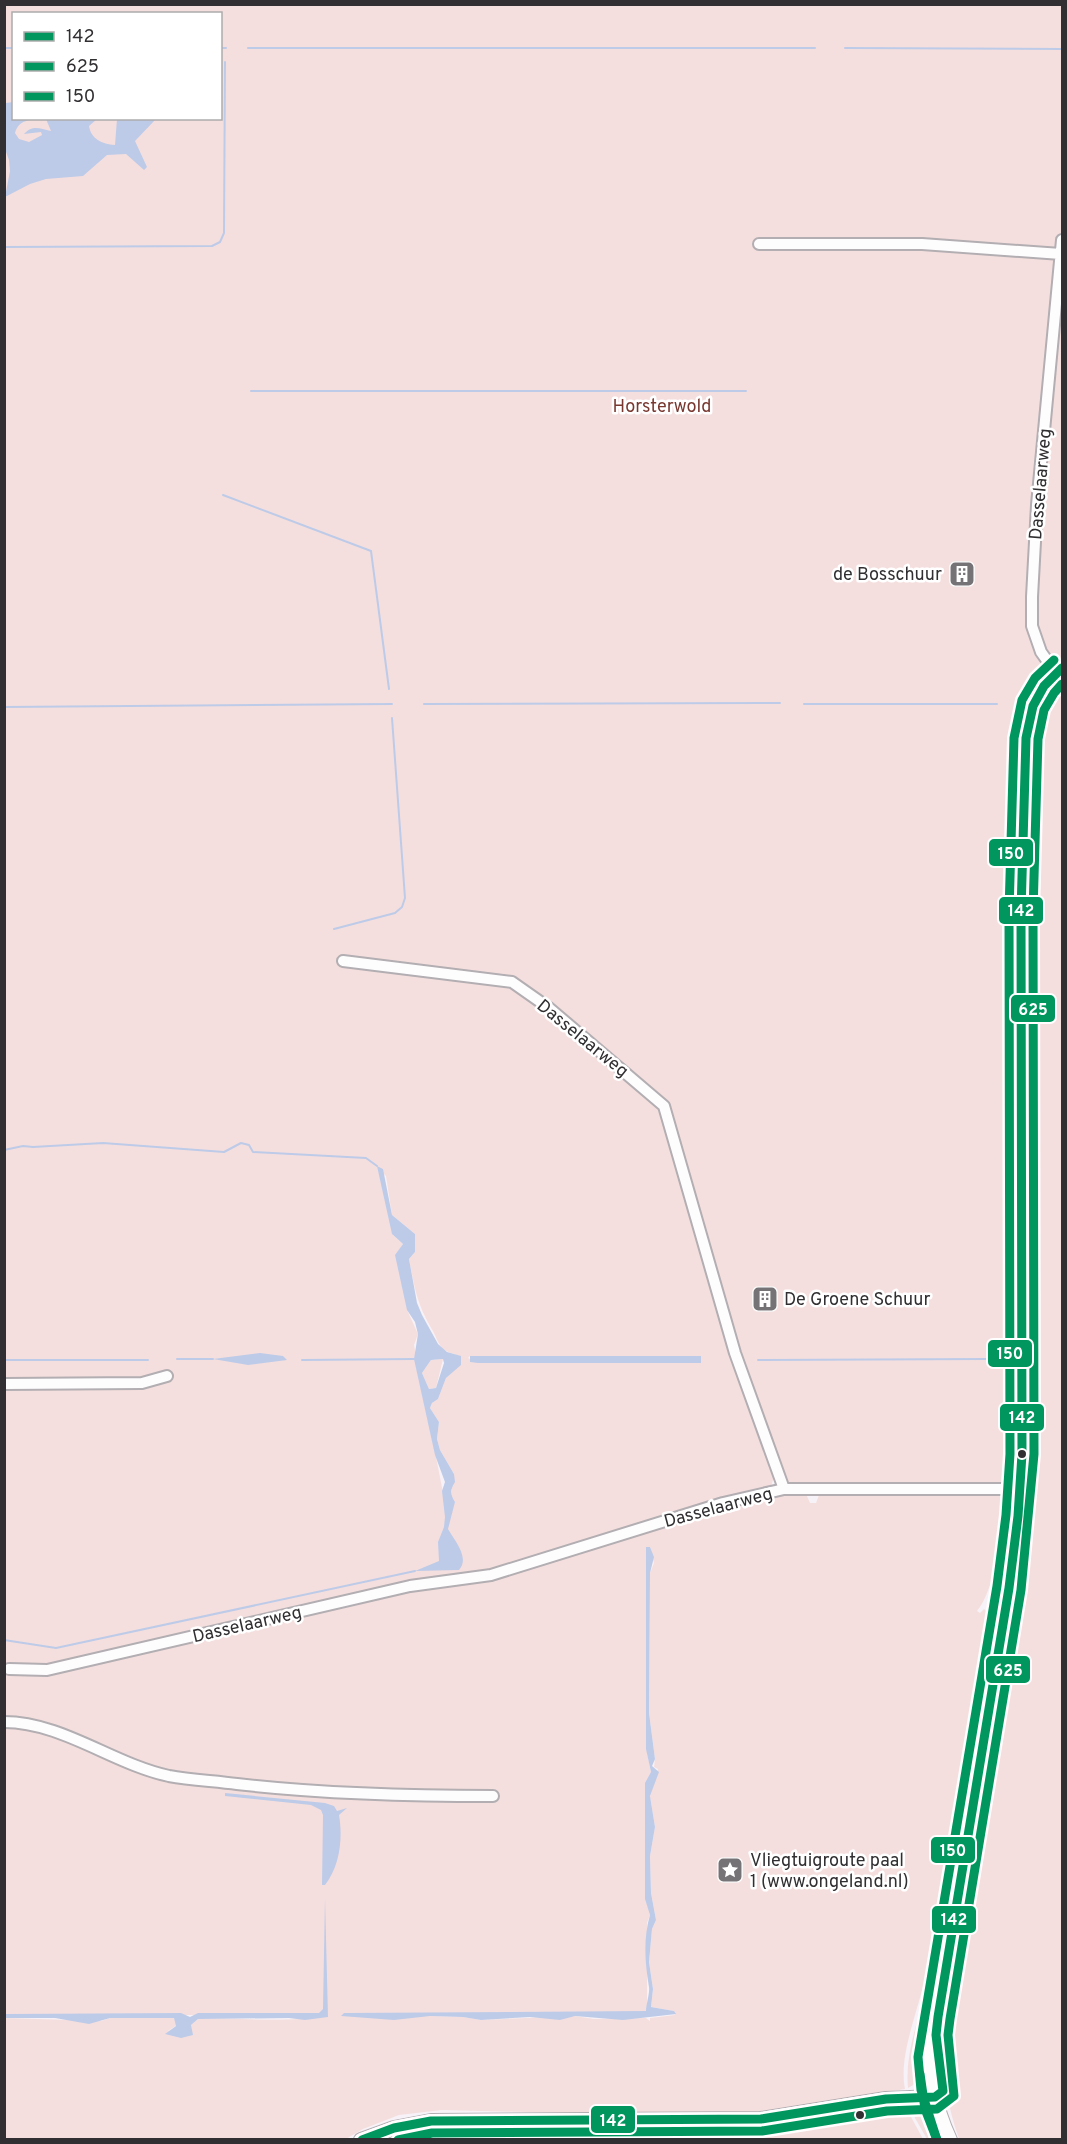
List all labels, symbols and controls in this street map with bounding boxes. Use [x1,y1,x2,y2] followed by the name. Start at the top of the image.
[12,12,222,120] legend
[66,26,95,49] text: 142
[66,56,99,79] text: 625
[66,86,95,109] text: 150
[613,396,711,419] park label: Horsterwold
[1025,428,1058,541] street label: Dasselaarweg
[947,559,977,589] building icon: de Bosschuur
[833,564,942,587] place label: de Bosschuur
[988,838,1034,867] line badge: 150
[998,845,1024,865] text: 150
[998,896,1044,925] line badge: 142
[1008,902,1034,922] text: 142
[1010,994,1056,1023] line badge: 625
[531,995,633,1083] street label: Dasselaarweg
[1018,1001,1048,1021] text: 625
[750,1284,780,1314] building icon: De Groene Schuur
[784,1289,930,1312] place label: De Groene Schuur
[987,1339,1033,1368] line badge: 150
[997,1345,1023,1365] text: 150
[999,1403,1045,1432] line badge: 142
[1009,1409,1035,1429] text: 142
[1016,1448,1028,1460] unlabelled marker
[661,1483,775,1534] street label: Dasselaarweg
[190,1602,304,1649] street label: Dasselaarweg
[985,1655,1031,1684] line badge: 625
[993,1662,1023,1682] text: 625
[930,1836,976,1864] line badge: 150
[940,1842,966,1862] text: 150
[750,1850,909,1894] place label: Vliegtuigroute paal 1 (www.ongeland.nl)
[715,1855,745,1885] place icon: Vliegtuigroute paal 1 (www.ongeland.nl)
[931,1905,977,1934] line badge: 142
[941,1911,967,1931] text: 142
[590,2105,636,2134] line badge: 142
[854,2109,866,2121] unlabelled marker
[600,2112,626,2132] text: 142

